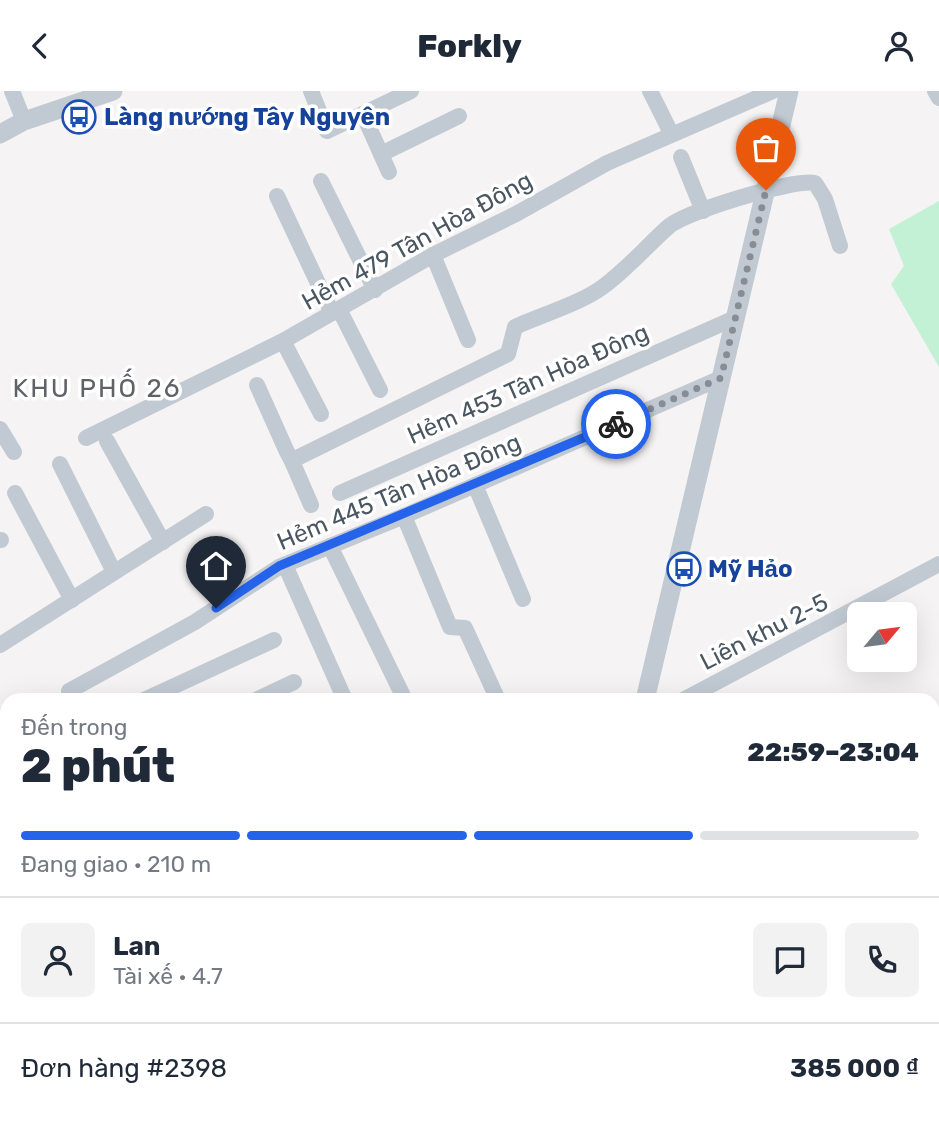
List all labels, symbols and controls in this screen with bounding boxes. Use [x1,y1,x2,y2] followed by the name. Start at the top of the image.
[21,27,59,65] icon: back
[417,27,522,65] text: Forkly
[880,27,918,65] icon: person
[60,98,98,136] bus stop icon: Làng nướng Tây Nguyên
[104,103,390,131] place label: Làng nướng Tây Nguyên
[736,118,796,190] pin
[747,129,785,167] icon: bag
[297,166,537,316] street label: Hẻm 479 Tân Hòa Đông
[403,318,653,450] street label: Hẻm 453 Tân Hòa Đông
[13,368,181,404] district label: KHU PHỐ 26
[581,389,651,459] courier
[597,405,635,443] icon: bike
[273,428,525,556] street label: Hẻm 445 Tân Hòa Đông
[186,536,246,608] pin
[197,547,235,585] icon: home
[665,550,703,588] bus stop icon: Mỹ Hảo
[708,555,793,583] place label: Mỹ Hảo
[695,588,833,676] street label: Liên khu 2-5
[847,602,917,672] north arrow
[847,602,917,672] map controls
[21,713,127,741] text: Đến trong
[747,737,919,768] text: 22:59–23:04
[21,739,175,794] text: 2 phút
[21,850,211,878] text: Đang giao · 210 m
[21,923,95,997] button: person
[753,923,827,997] button: chat
[845,923,919,997] button: phone
[113,931,161,962] text: Lan
[113,962,223,990] text: Tài xế · 4.7
[21,1053,227,1084] text: Đơn hàng #2398
[790,1053,919,1084] text: 385 000 ₫

